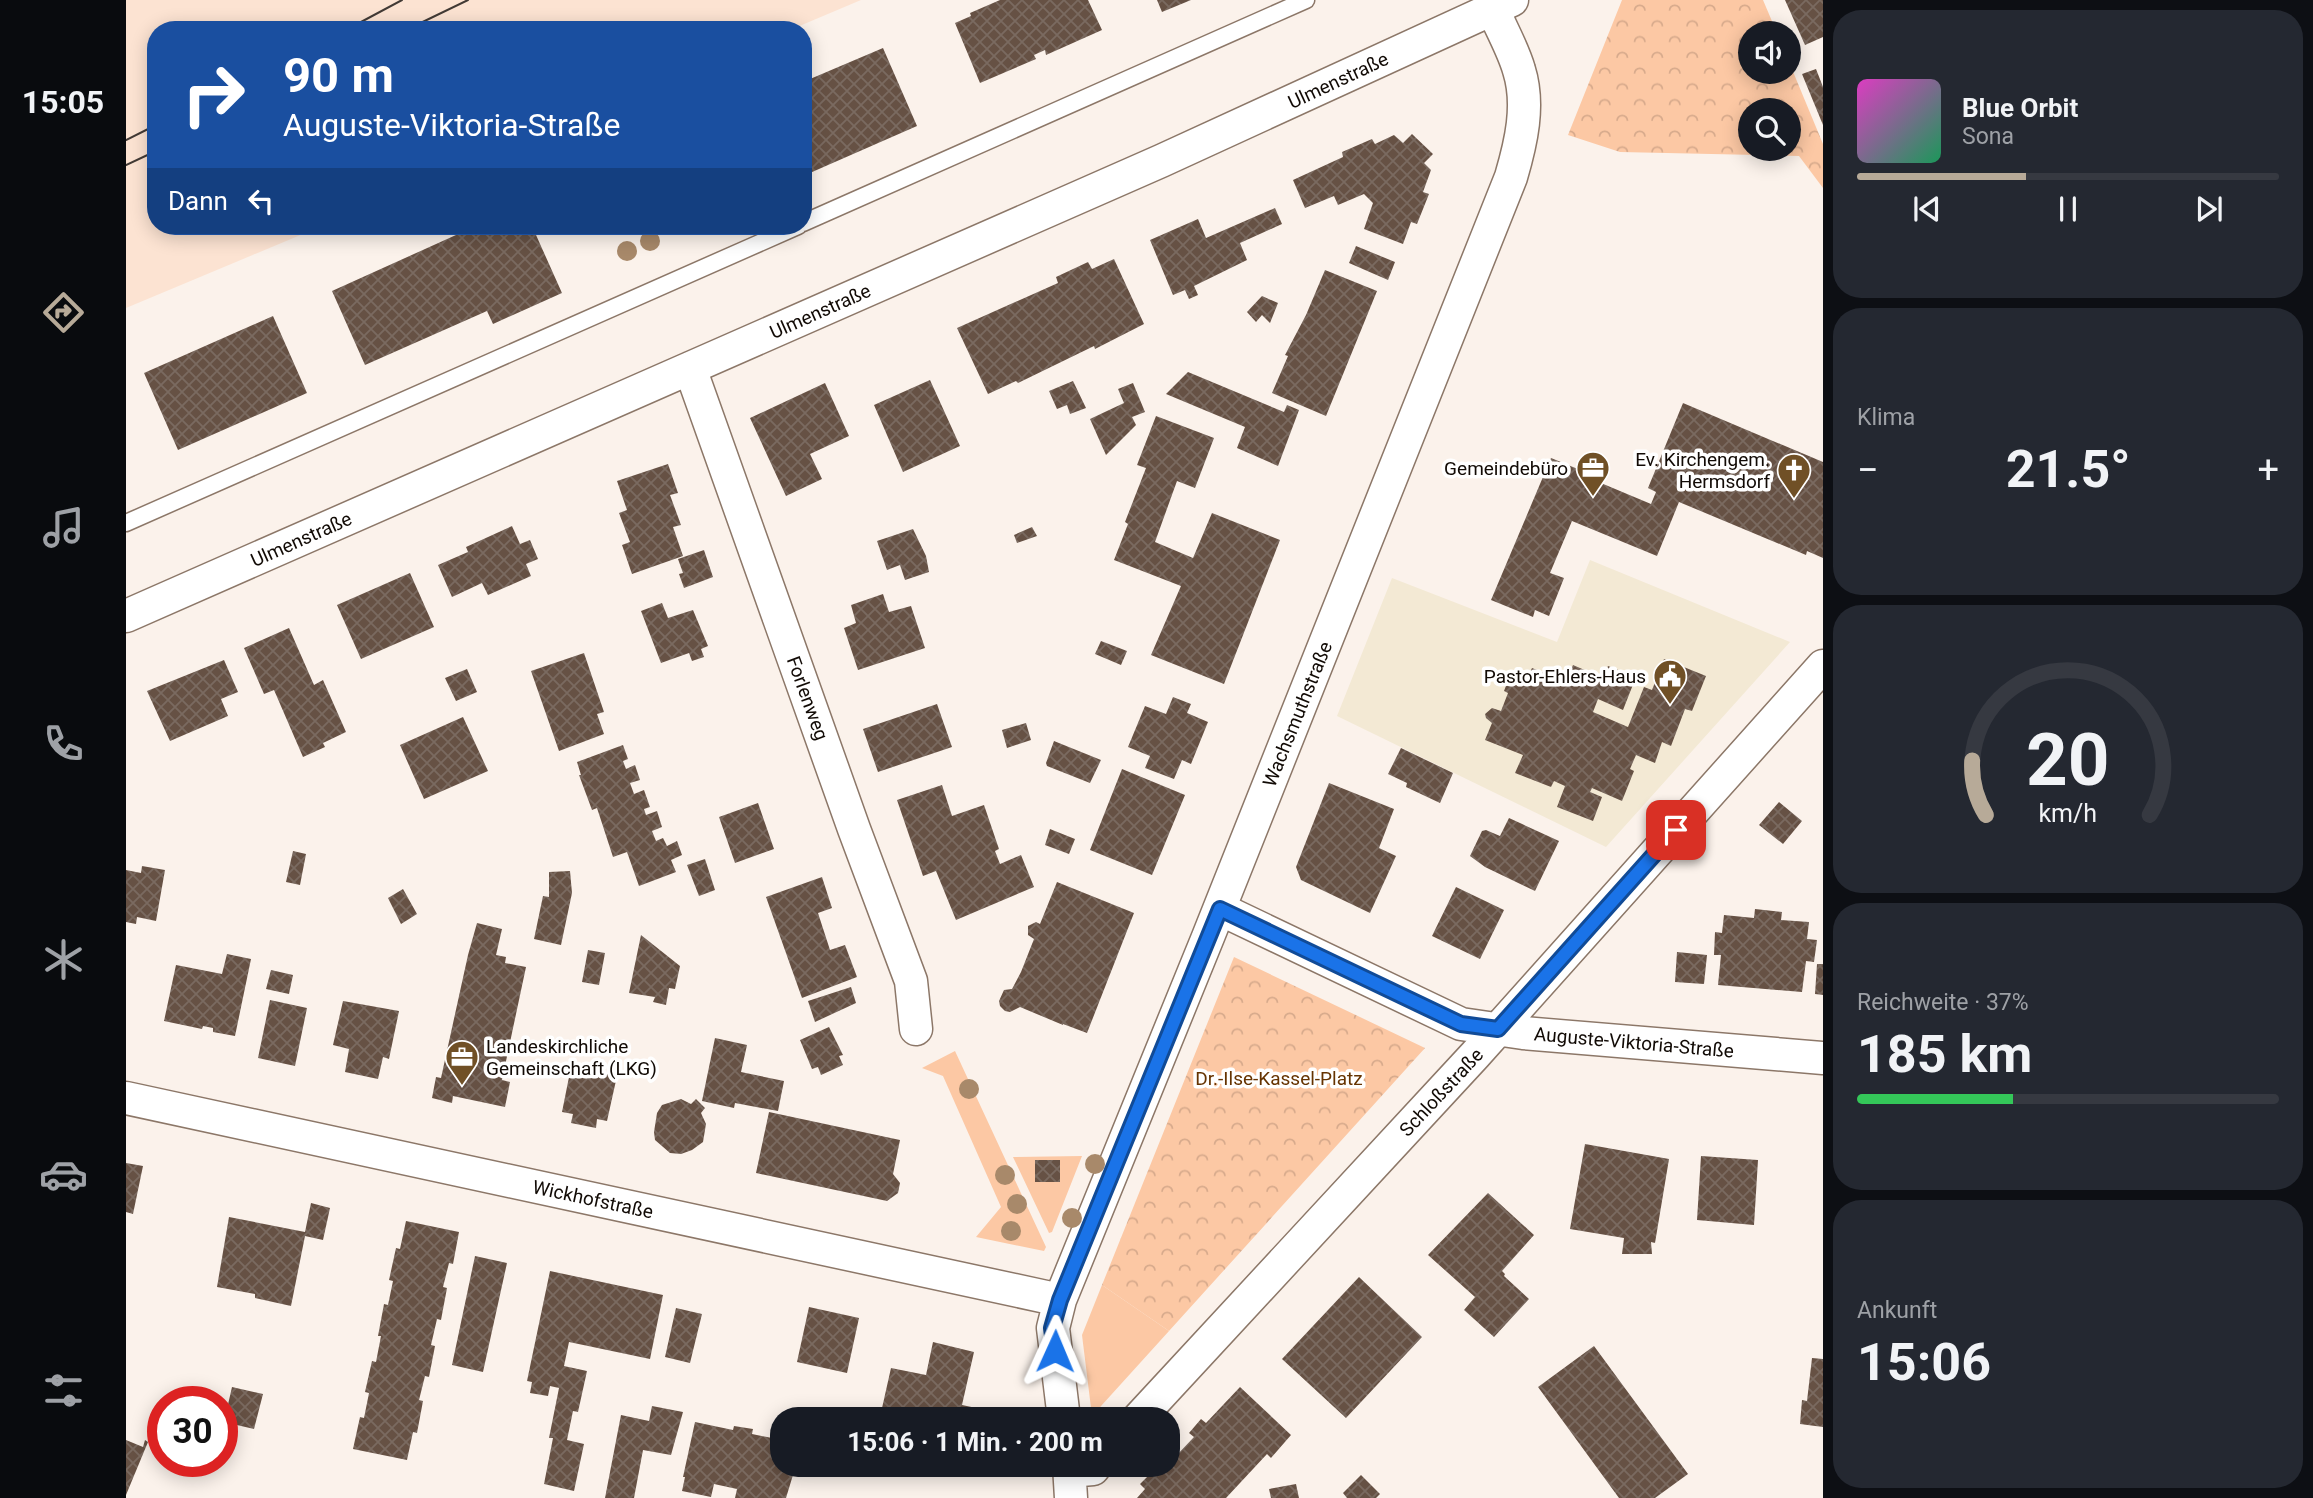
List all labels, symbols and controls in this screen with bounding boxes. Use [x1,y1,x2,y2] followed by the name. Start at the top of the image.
[1738,21,1801,161] map controls
[1738,21,1801,84] button: sound
[283,47,394,104] text: 90 m
[1284,47,1392,114] street label: Ulmenstraße
[168,49,259,140] icon: right
[22,83,104,121] text: 15:05
[1962,93,2078,123] text: Blue Orbit
[1738,98,1801,161] button: search
[283,106,621,144] text: Auguste-Viktoria-Straße
[1962,123,2014,150] text: Sona
[242,182,280,220] icon: left
[168,186,228,216] text: Dann
[1908,190,1946,228] icon: previous
[2049,190,2087,228] icon: pause
[2190,190,2228,228] icon: next
[766,279,874,344] street label: Ulmenstraße
[39,288,88,337] icon: directions
[1857,404,1915,431] text: Klima
[2006,439,2131,500] text: 21.5°
[1635,448,1770,493] place label: Ev. Kirchengem. Hermsdorf
[1857,448,1879,492] text: −
[2257,448,2279,492] text: +
[1574,449,1612,498] office icon: Gemeindebüro
[1775,451,1813,500] church icon: Ev. Kirchengem. Hermsdorf
[1444,457,1568,480] place label: Gemeindebüro
[39,503,88,552] icon: music
[247,507,355,572] street label: Ulmenstraße
[1258,638,1337,790] street label: Wachsmuthstraße
[782,653,833,743] street label: Forlenweg
[1651,657,1689,706] public building icon: Pastor-Ehlers-Haus
[1484,665,1646,688] place label: Pastor-Ehlers-Haus
[2026,717,2110,803] text: 20
[39,719,88,768] icon: phone
[2039,799,2097,828] text: km/h
[1646,800,1706,860] pin
[1657,811,1695,849] icon: arrive
[39,935,88,984] icon: climate
[1857,989,2029,1016] text: Reichweite · 37%
[1533,1022,1735,1063] street label: Auguste-Viktoria-Straße
[1857,1024,2032,1085] text: 185 km
[486,1035,657,1080] place label: Landeskirchliche Gemeinschaft (LKG)
[443,1038,481,1087] office icon: Landeskirchliche Gemeinschaft (LKG)
[1395,1043,1488,1141] street label: Schloßstraße
[1195,1067,1363,1090] park label: Dr.-Ilse-Kassel-Platz
[39,1150,88,1199] icon: car
[530,1175,655,1223] street label: Wickhofstraße
[1857,1297,1937,1324] text: Ankunft
[1018,1314,1092,1388] position arrow
[1857,1332,1991,1393] text: 15:06
[39,1366,88,1415] icon: filters
[147,1386,238,1477] speed limit sign: 30
[847,1427,1103,1457] text: 15:06 · 1 Min. · 200 m

